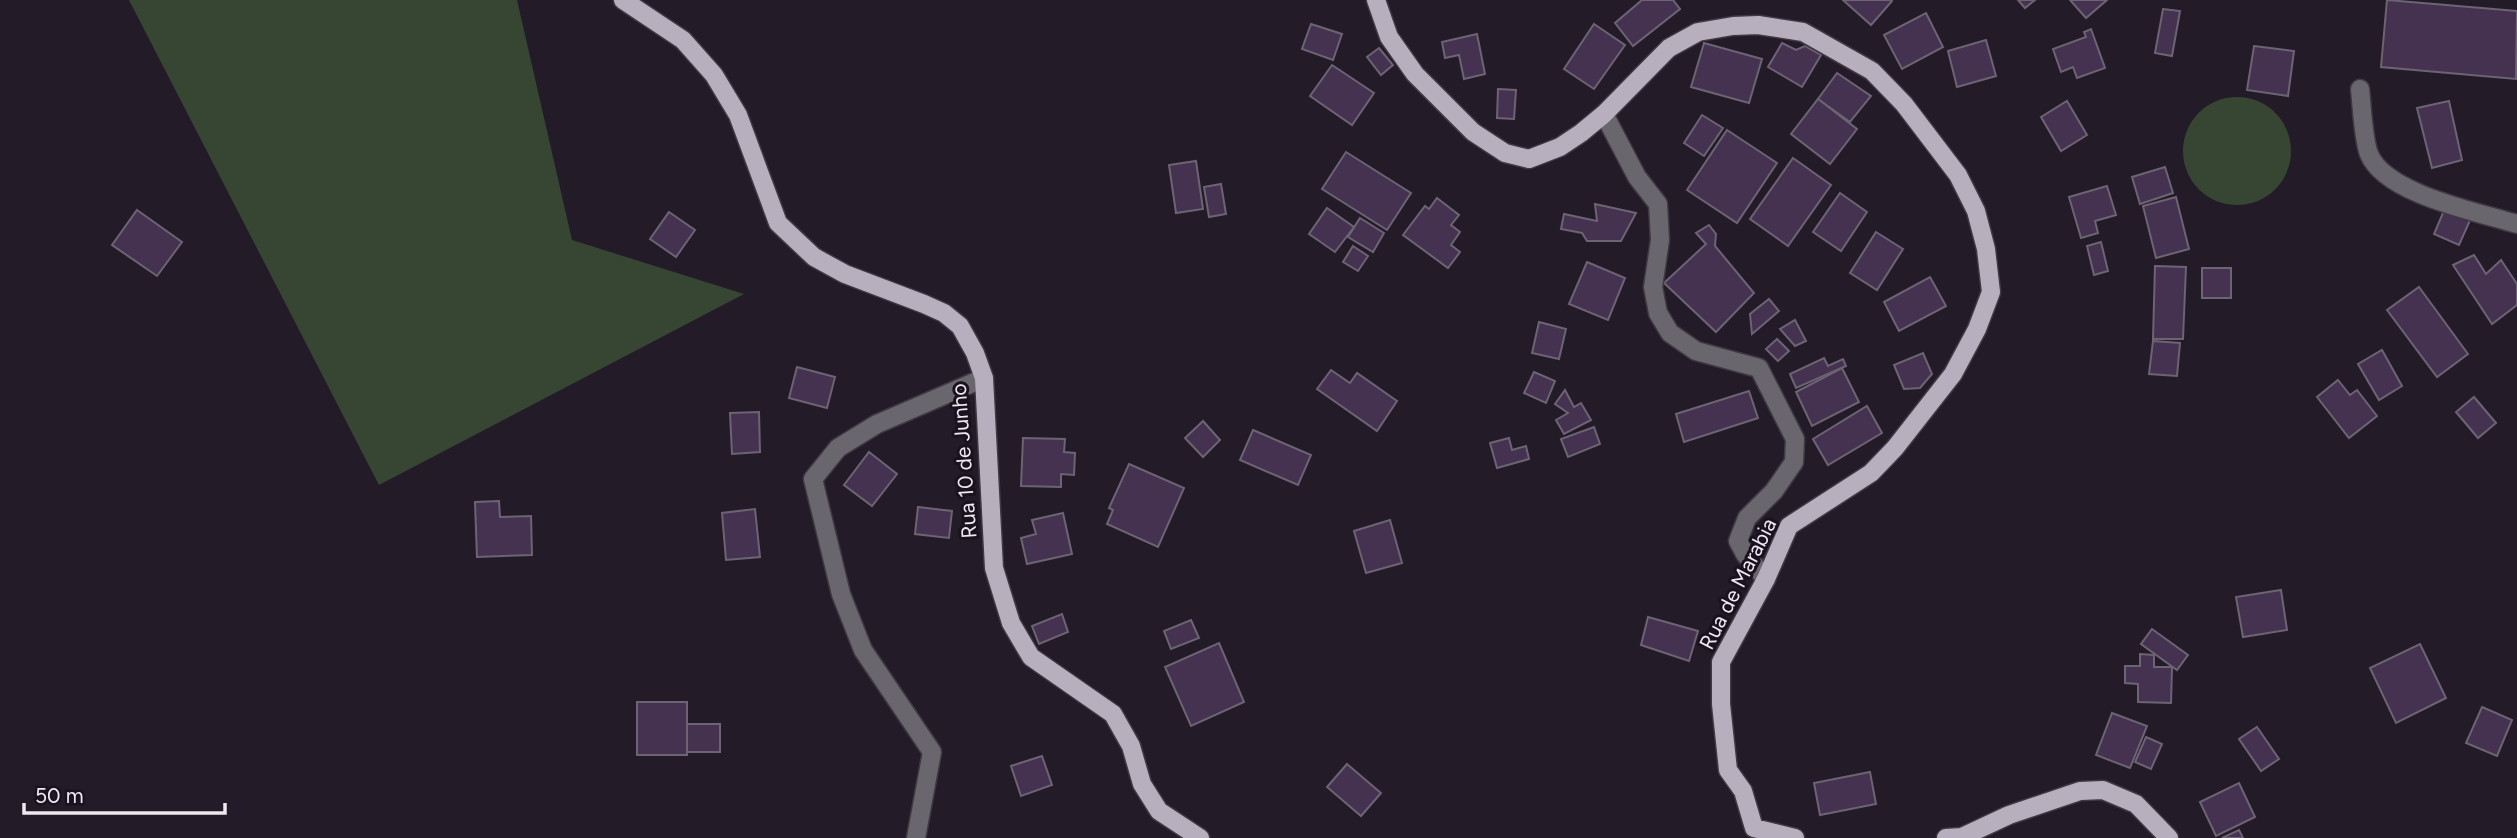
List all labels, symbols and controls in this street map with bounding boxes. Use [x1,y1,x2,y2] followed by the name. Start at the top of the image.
[946,383,981,539] street label: Rua 10 de Junho
[1694,514,1781,654] street label: Rua de Marabia
[24,772,226,816] scale bar
[35,783,84,808] text: 50 m

